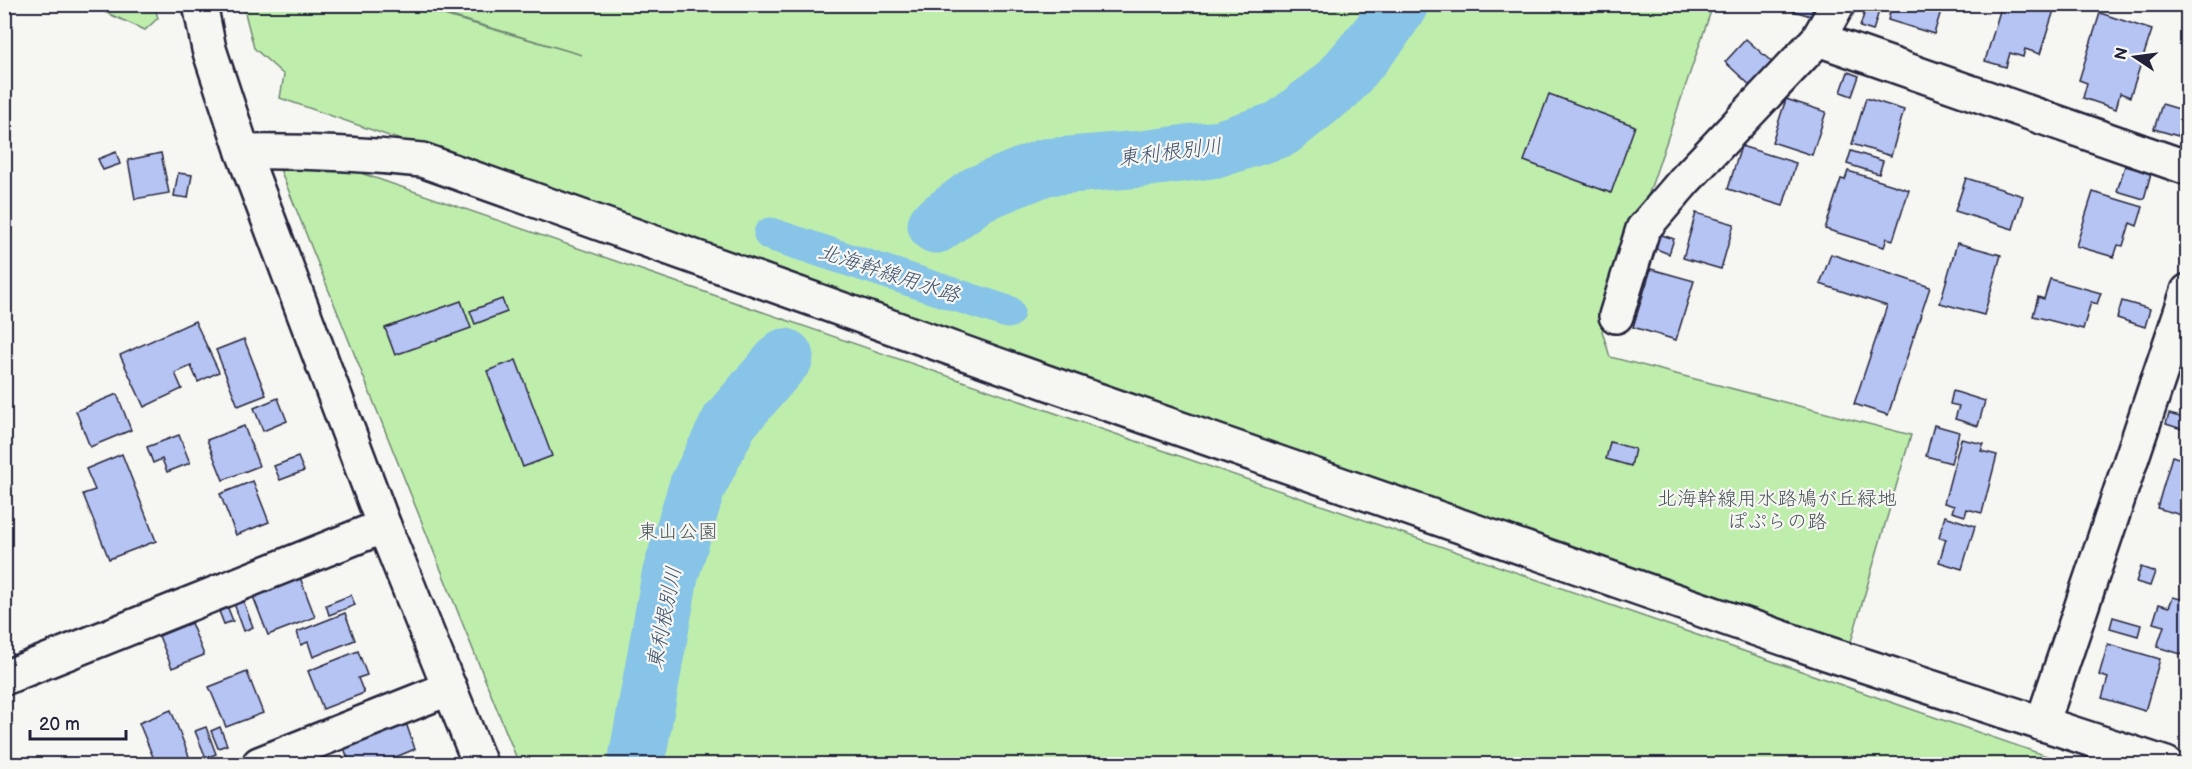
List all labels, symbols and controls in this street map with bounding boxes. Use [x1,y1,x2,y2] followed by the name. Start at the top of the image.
[2105,27,2165,87] north arrow
[2111,46,2132,62] text: N
[1116,134,1224,171] water label: 東利根別川
[815,239,964,308] water label: 北海幹線用水路
[1657,487,1897,534] park label: 北海幹線用水路鳩が丘緑地 ぽぷらの路
[638,520,718,544] park label: 東山公園
[642,564,687,672] water label: 東利根別川
[30,703,126,741] scale bar
[39,714,80,735] text: 20 m

